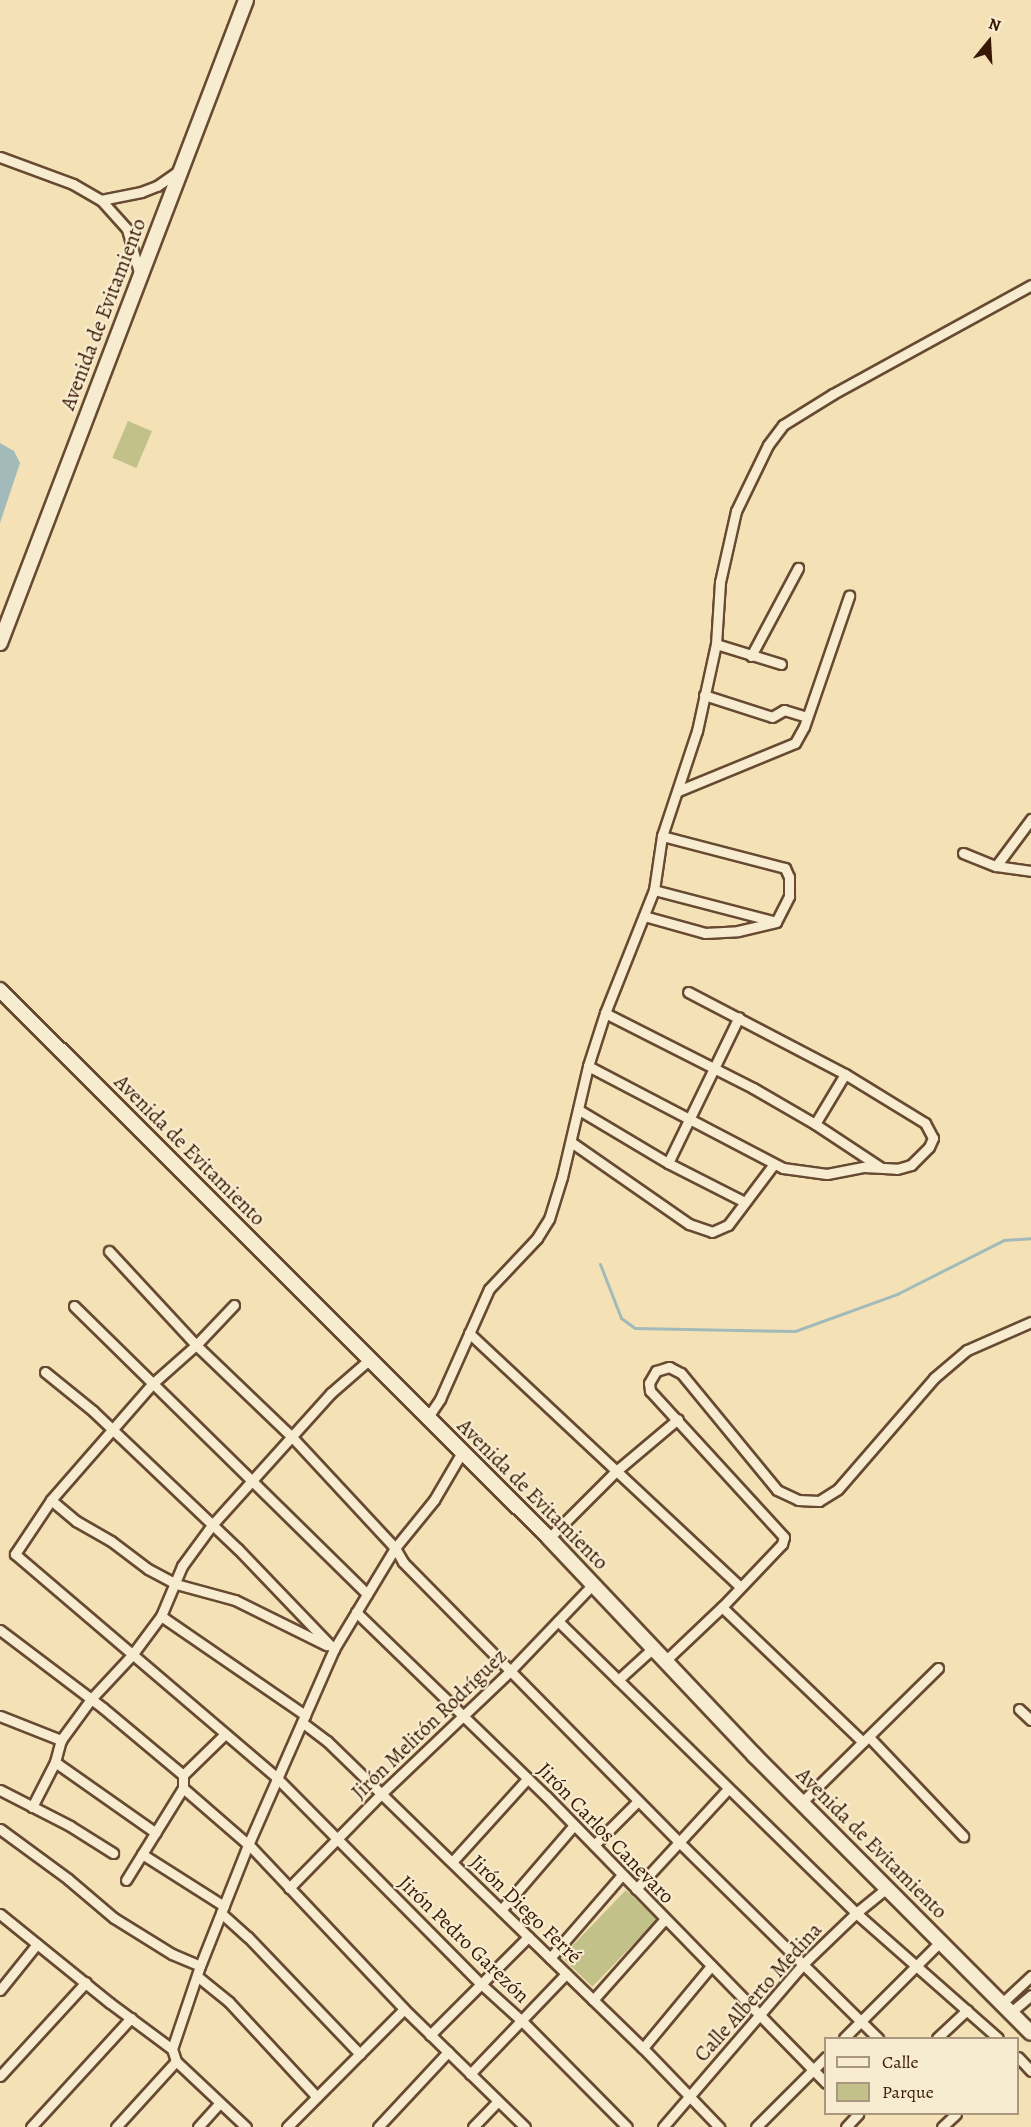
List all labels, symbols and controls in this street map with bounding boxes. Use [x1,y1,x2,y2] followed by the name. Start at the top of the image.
[959,12,1019,72] north arrow
[986,13,1004,37] text: N
[55,215,151,413] street label: Avenida de Evitamiento
[109,1069,271,1231] street label: Avenida de Evitamiento
[452,1413,614,1575] street label: Avenida de Evitamiento
[346,1643,512,1805] street label: Jirón Melitón Rodríguez
[532,1757,680,1909] street label: Jirón Carlos Canevaro
[791,1762,953,1924] street label: Avenida de Evitamiento
[465,1849,587,1969] street label: Jirón Diego Ferré
[393,1870,535,2008] street label: Jirón Pedro Garezón
[689,1917,827,2067] street label: Calle Alberto Medina
[824,2037,1019,2115] legend
[882,2050,919,2074] text: Calle
[882,2080,934,2104] text: Parque

